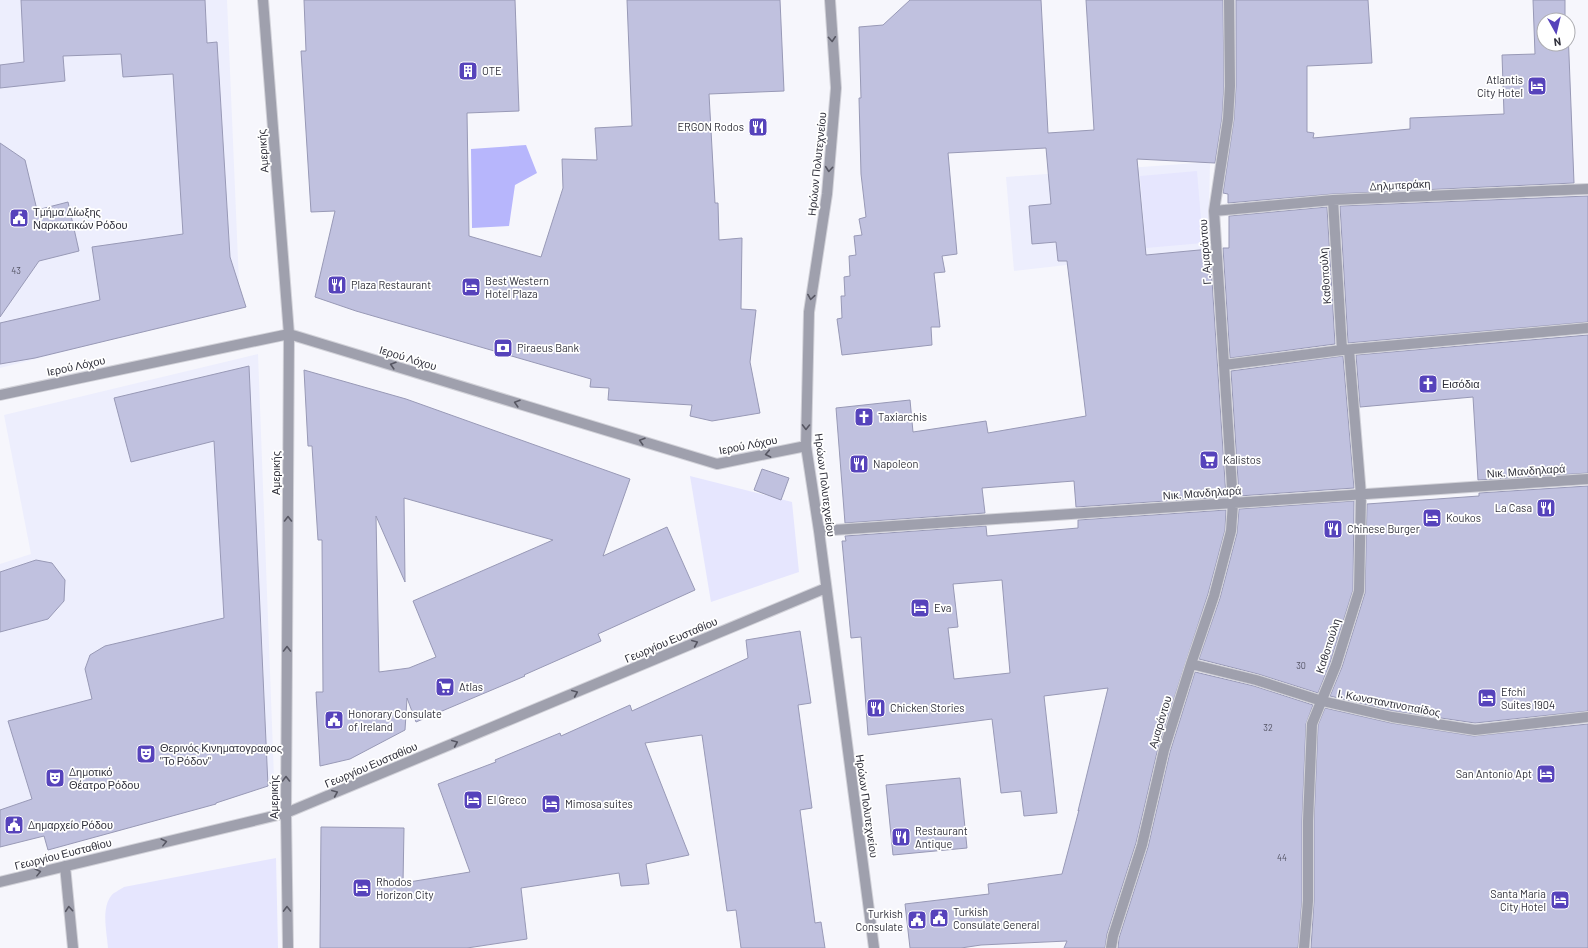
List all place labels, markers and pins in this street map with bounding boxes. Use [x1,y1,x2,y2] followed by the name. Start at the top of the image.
[457,60,479,82] building icon: OTE
[482,64,502,77] place label: OTE
[1477,73,1523,99] place label: Atlantis City Hotel
[1526,75,1548,97] hotel icon: Atlantis City Hotel
[747,116,769,138] restaurant icon: ERGON Rodos
[677,120,744,133] place label: ERGON Rodos
[33,205,128,231] place label: Τμήμα Δίωξης Ναρκωτικών Ρόδου
[8,207,30,229] public building icon: Τμήμα Δίωξης Ναρκωτικών Ρόδου
[326,274,348,296] restaurant icon: Plaza Restaurant
[485,274,549,300] place label: Best Western Hotel Plaza
[460,276,482,298] hotel icon: Best Western Hotel Plaza
[351,278,431,291] place label: Plaza Restaurant
[492,337,514,359] bank icon: Piraeus Bank
[517,341,580,354] place label: Piraeus Bank
[1417,373,1439,395] church icon: Εισόδια
[1442,377,1480,390] place label: Εισόδια
[853,406,875,428] church icon: Taxiarchis
[878,410,927,423] place label: Taxiarchis
[1198,449,1220,471] supermarket icon: Kalistos
[848,453,870,475] restaurant icon: Napoleon
[1223,453,1261,466] place label: Kalistos
[873,457,918,470] place label: Napoleon
[1535,497,1557,519] restaurant icon: La Casa
[1495,501,1532,514] place label: La Casa
[1421,507,1443,529] hotel icon: Koukos
[1446,511,1481,524] place label: Koukos
[1322,518,1344,540] restaurant icon: Chinese Burger
[1347,522,1420,535] place label: Chinese Burger
[909,597,931,619] hotel icon: Eva
[934,601,951,614] place label: Eva
[434,676,456,698] supermarket icon: Atlas
[459,680,483,693] place label: Atlas
[1501,685,1555,711] place label: Efchi Suites 1904
[1476,687,1498,709] hotel icon: Efchi Suites 1904
[865,697,887,719] restaurant icon: Chicken Stories
[890,701,965,714] place label: Chicken Stories
[348,707,442,733] place label: Honorary Consulate of Ireland
[323,709,345,731] public building icon: Honorary Consulate of Ireland
[160,741,282,767] place label: Θερινός Κινηματογραφος "Το Ρόδον"
[135,743,157,765] theatre icon: Θερινός Κινηματογραφος "Το Ρόδον"
[1535,763,1557,785] hotel icon: San Antonio Apt
[69,765,139,791] place label: Δημοτικό Θέατρο Ρόδου
[44,767,66,789] theatre icon: Δημοτικό Θέατρο Ρόδου
[1456,767,1532,780] place label: San Antonio Apt
[462,789,484,811] hotel icon: El Greco
[487,793,527,806] place label: El Greco
[540,793,562,815] hotel icon: Mimosa suites
[565,797,633,810] place label: Mimosa suites
[3,814,25,836] public building icon: Δημαρχείο Ρόδου
[28,818,113,831] place label: Δημαρχείο Ρόδου
[915,824,968,850] place label: Restaurant Antique
[890,826,912,848] restaurant icon: Restaurant Antique
[376,875,434,901] place label: Rhodos Horizon City
[351,877,373,899] hotel icon: Rhodos Horizon City
[1490,887,1546,913] place label: Santa Maria City Hotel
[1549,889,1571,911] hotel icon: Santa Maria City Hotel
[953,905,1039,931] place label: Turkish Consulate General
[855,907,903,933] place label: Turkish Consulate
[928,907,950,929] public building icon: Turkish Consulate General
[906,909,928,931] public building icon: Turkish Consulate

